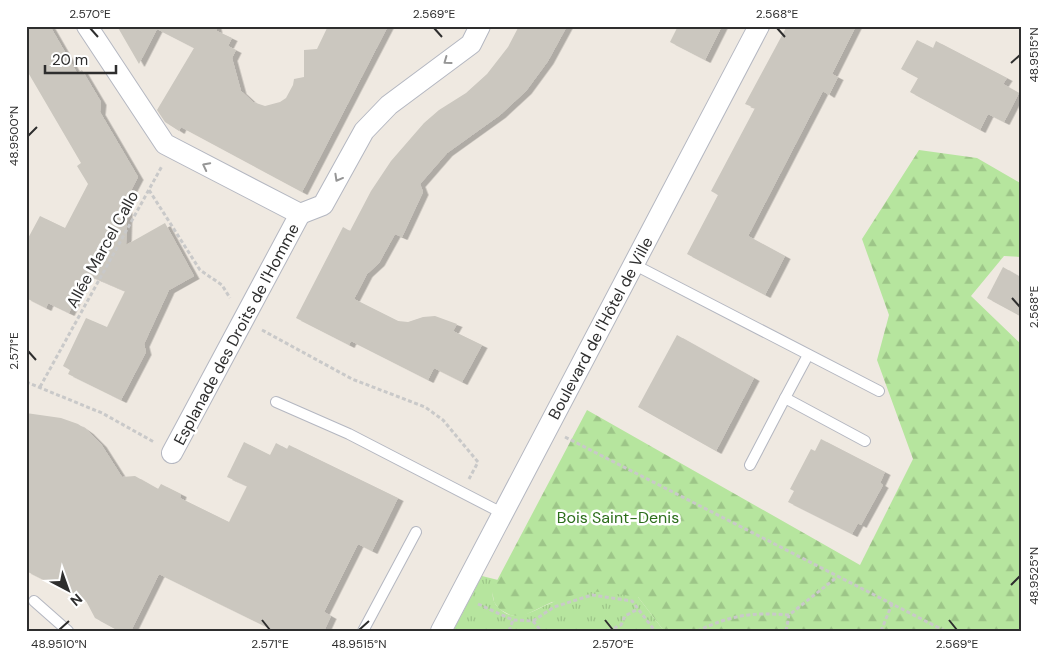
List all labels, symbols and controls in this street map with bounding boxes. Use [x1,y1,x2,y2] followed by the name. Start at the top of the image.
[69,6,111,22] text: 2.570°E
[413,6,455,22] text: 2.569°E
[756,6,798,22] text: 2.568°E
[1026,28,1042,82] text: 48.9515°N
[45,42,116,74] scale bar
[52,50,88,70] text: 20 m
[444,55,453,64] one-way arrow
[6,106,22,166] text: 48.9500°N
[202,162,211,172] one-way arrow
[335,172,345,181] one-way arrow
[62,187,143,312] street label: Allée Marcel Callo
[169,220,304,449] street label: Esplanade des Droits de l'Homme
[543,233,658,423] street label: Boulevard de l'Hôtel de Ville
[1026,286,1042,328] text: 2.568°E
[6,332,22,370] text: 2.571°E
[557,507,679,528] park label: Bois Saint-Denis
[1026,547,1042,605] text: 48.9525°N
[42,564,92,614] north arrow
[67,590,86,610] text: N
[31,636,87,652] text: 48.9510°N
[251,636,289,652] text: 2.571°E
[332,636,386,652] text: 48.9515°N
[592,636,634,652] text: 2.570°E
[936,636,978,652] text: 2.569°E

